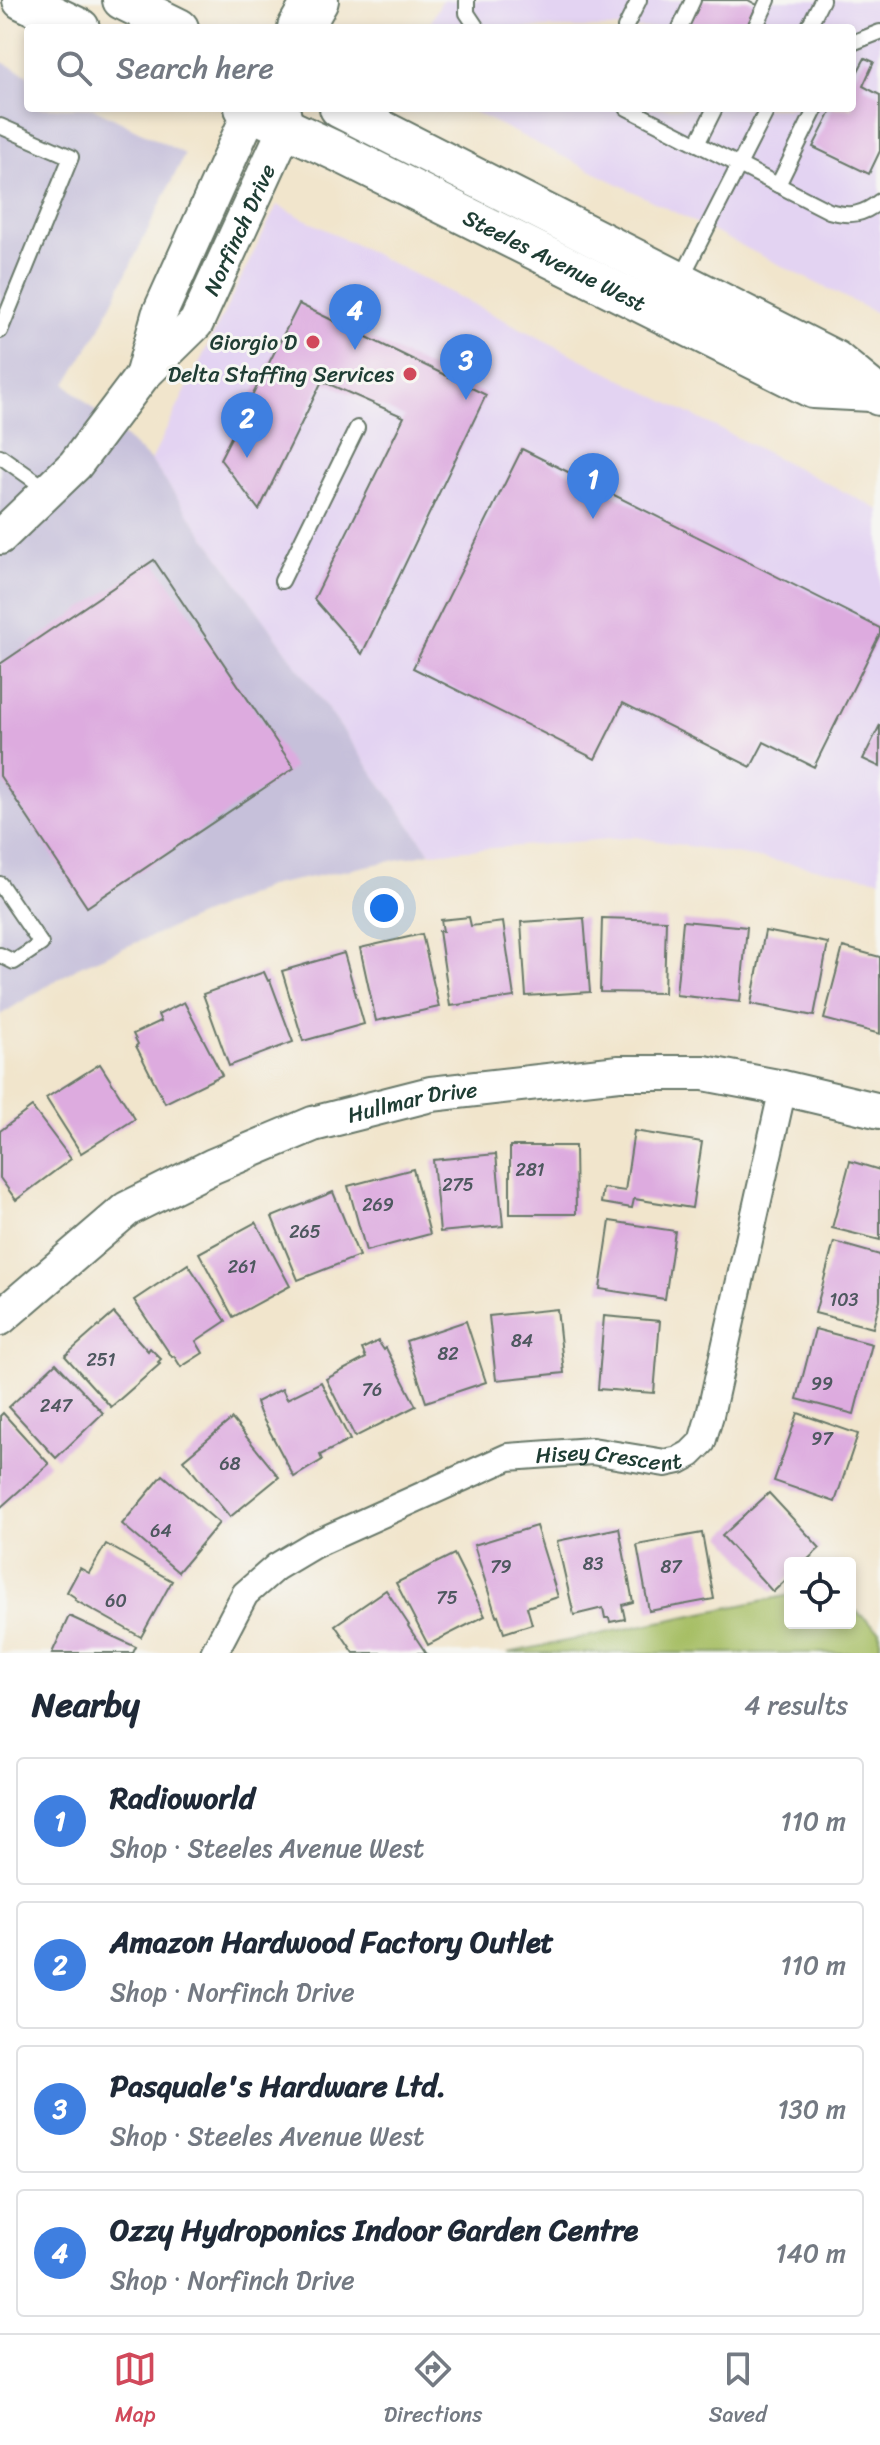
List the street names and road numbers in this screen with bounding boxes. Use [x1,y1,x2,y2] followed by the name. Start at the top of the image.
[192,157,286,302] street label: Norfinch Drive
[456,198,654,323] street label: Steeles Avenue West
[343,1069,479,1134] street label: Hullmar Drive
[534,1431,686,1483] street label: Hisey Crescent

